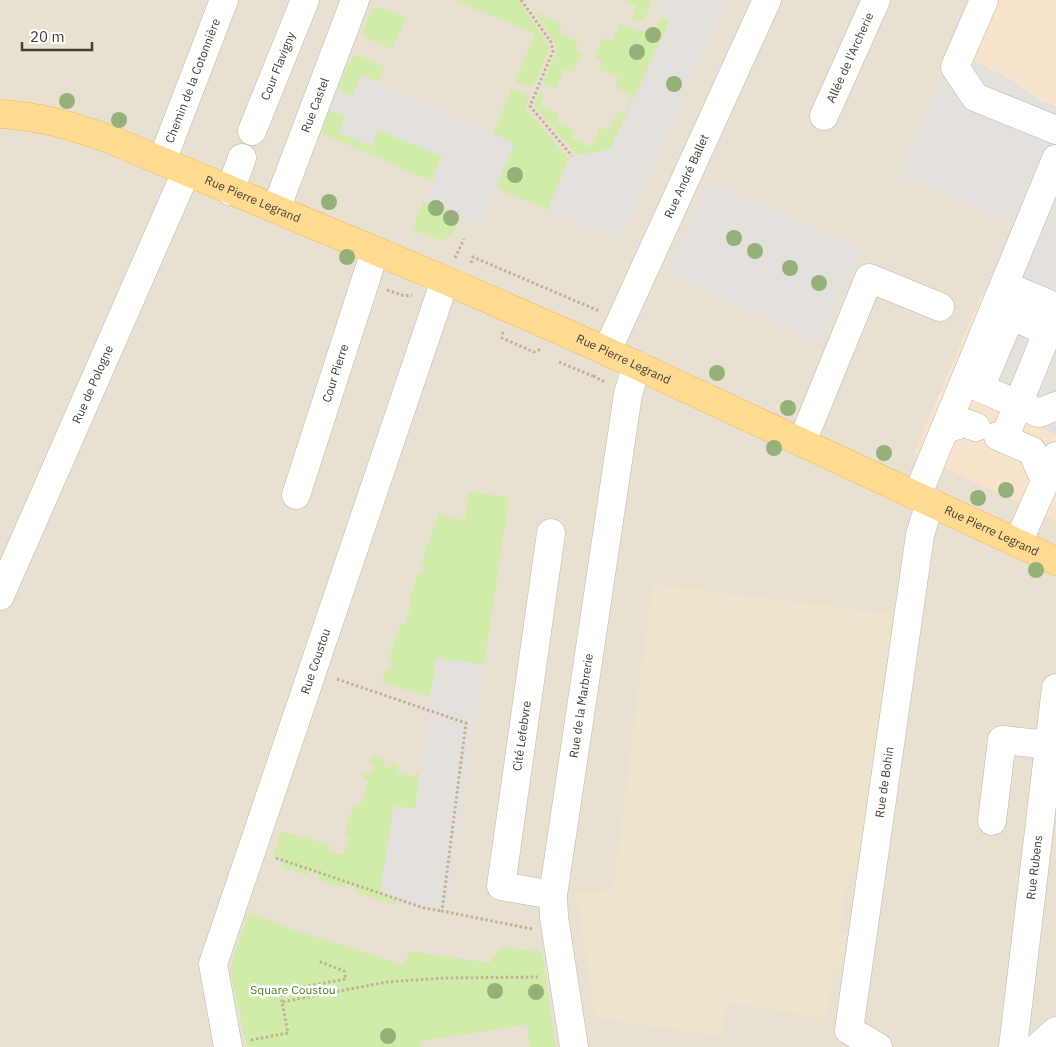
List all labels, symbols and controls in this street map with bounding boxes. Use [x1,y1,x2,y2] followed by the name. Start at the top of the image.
[823,9,877,105] street label: Allée de l'Archerie
[162,16,223,145] street label: Chemin de la Cotonnière
[22,20,92,52] scale bar
[30,27,65,46] text: 20 m
[257,29,298,102] street label: Cour Flavigny
[298,75,332,135] street label: Rue Castel
[661,132,712,221] street label: Rue André Ballet
[203,172,303,226] street label: Rue Pierre Legrand
[574,331,673,387] street label: Rue Pierre Legrand
[69,342,116,426] street label: Rue de Pologne
[318,342,352,404] street label: Cour Pierre
[942,502,1041,559] street label: Rue Pierre Legrand
[297,626,333,696] street label: Rue Coustou
[566,652,596,759] street label: Rue de la Marbrerie
[509,700,534,772] street label: Cité Lefebvre
[872,746,897,819] street label: Rue de Bohin
[1023,834,1045,900] street label: Rue Rubens
[250,982,336,997] park label: Square Coustou

